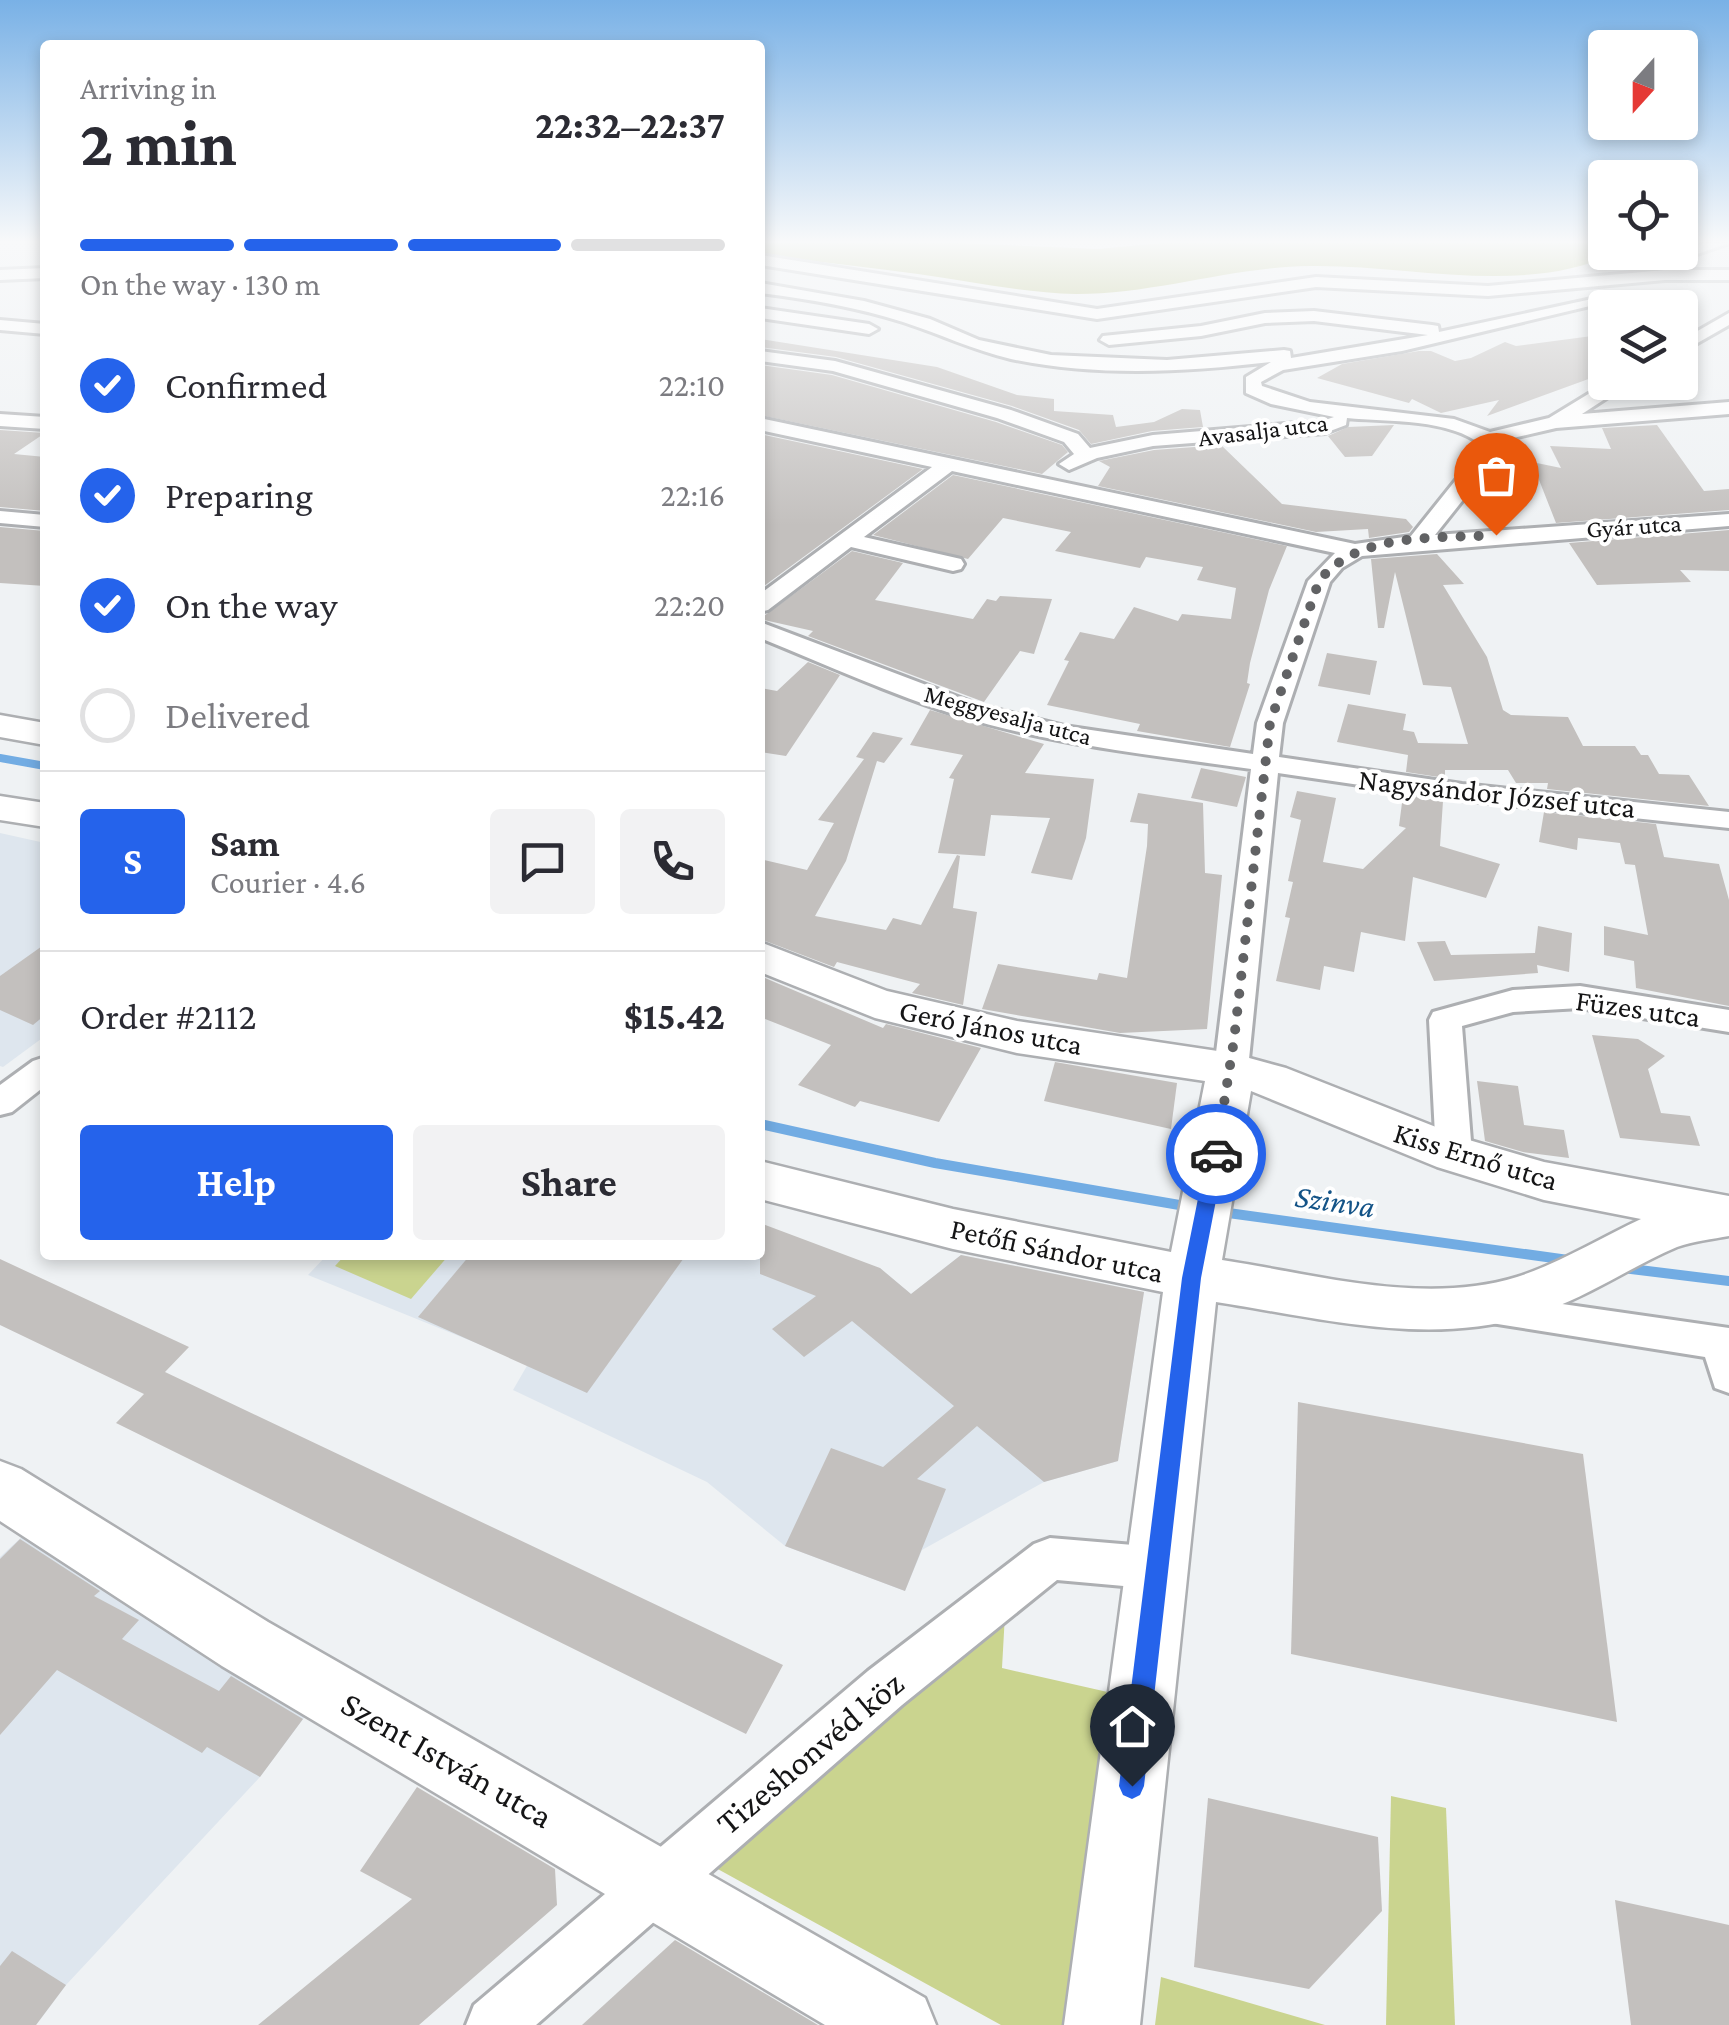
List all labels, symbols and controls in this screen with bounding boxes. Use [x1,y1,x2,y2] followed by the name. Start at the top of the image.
[1588,30,1698,140] north arrow
[1588,30,1698,400] map controls
[80,70,217,106] text: Arriving in
[535,104,725,146] text: 22:32–22:37
[80,107,237,179] text: 2 min
[1588,160,1698,270] button: locate
[80,266,321,302] text: On the way · 130 m
[1588,290,1698,400] button: layers
[80,358,135,413] icon: check
[165,364,328,406] text: Confirmed
[659,367,725,403] text: 22:10
[1197,409,1330,452] street label: Avasalja utca
[1454,433,1539,536] pin
[1469,448,1524,503] icon: bag
[80,468,135,523] icon: check
[165,474,313,516] text: Preparing
[660,477,725,513] text: 22:16
[1586,509,1683,544] street label: Gyár utca
[80,578,135,633] icon: check
[165,584,337,626] text: On the way
[654,587,725,623] text: 22:20
[921,680,1095,751] street label: Meggyesalja utca
[165,694,310,736] text: Delivered
[1357,762,1637,825] street label: Nagysándor József utca
[490,809,595,914] button: chat
[620,809,725,914] button: phone
[210,822,280,864] text: Sam
[123,840,142,882] text: S
[210,864,366,900] text: Courier · 4.6
[1574,983,1703,1033] street label: Füzes utca
[897,993,1085,1061] street label: Geró János utca
[80,995,257,1037] text: Order #2112
[624,995,725,1037] text: $15.42
[1166,1104,1266,1204] courier
[1390,1115,1562,1197] street label: Kiss Ernő utca
[80,1125,393,1240] button: Help
[413,1125,725,1240] button: Share
[1189,1127,1244,1182] icon: car
[1293,1178,1377,1224] water label: Szinva
[947,1211,1167,1289] street label: Petőfi Sándor utca
[709,1664,911,1842] street label: Tizeshonvéd köz
[334,1684,560,1836] street label: Szent István utca
[1090,1684,1175,1787] pin
[1105,1699,1160,1754] icon: home

